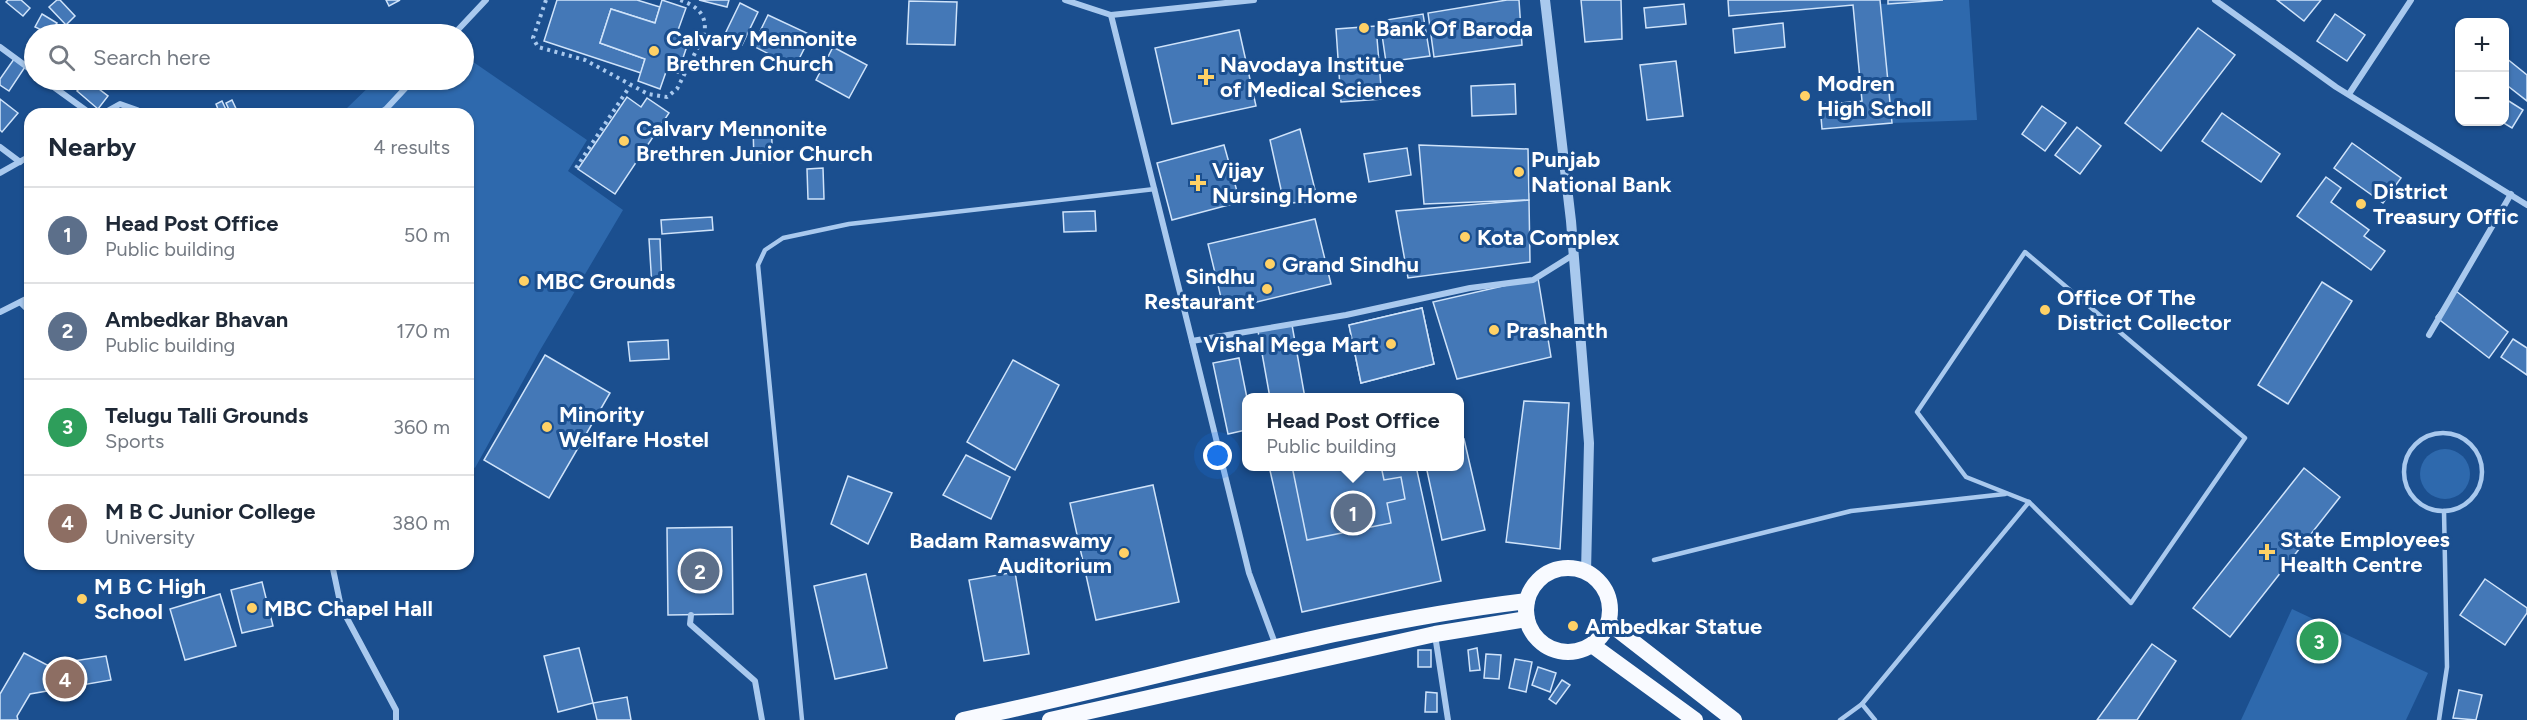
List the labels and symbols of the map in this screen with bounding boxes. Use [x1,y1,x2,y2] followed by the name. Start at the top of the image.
[1376,15,1533,42] place label: Bank Of Baroda
[1357,21,1371,35] marker: Bank Of Baroda
[666,25,857,77] place label: Calvary Mennonite Brethren Church
[647,44,661,58] marker: Calvary Mennonite Brethren Church
[1220,51,1421,103] place label: Navodaya Institue of Medical Sciences
[1197,68,1215,86] marker: Navodaya Institue of Medical Sciences
[1817,70,1932,122] place label: Modren High Scholl
[1798,89,1812,103] marker: Modren High Scholl
[636,115,873,167] place label: Calvary Mennonite Brethren Junior Church
[617,134,631,148] marker: Calvary Mennonite Brethren Junior Church
[1531,146,1672,198] place label: Punjab National Bank
[1212,157,1357,209] place label: Vijay Nursing Home
[1512,165,1526,179] marker: Punjab National Bank
[1189,174,1207,192] marker: Vijay Nursing Home
[2373,178,2519,230] place label: District Treasury Offic
[2354,197,2368,211] marker: District Treasury Offic
[1477,224,1620,251] place label: Kota Complex
[1458,230,1472,244] marker: Kota Complex
[1282,251,1419,278] place label: Grand Sindhu
[1263,257,1277,271] marker: Grand Sindhu
[1144,263,1255,315] place label: Sindhu Restaurant
[536,268,675,295] place label: MBC Grounds
[517,274,531,288] marker: MBC Grounds
[1260,282,1274,296] marker: Sindhu Restaurant
[2057,284,2232,336] place label: Office Of The District Collector
[2038,303,2052,317] marker: Office Of The District Collector
[1506,317,1608,344] place label: Prashanth
[1487,323,1501,337] marker: Prashanth
[1203,331,1379,358] place label: Vishal Mega Mart
[1384,337,1398,351] marker: Vishal Mega Mart
[559,401,709,453] place label: Minority Welfare Hostel
[540,420,554,434] marker: Minority Welfare Hostel
[1203,441,1232,470] your location
[1334,490,1372,536] pin: 1
[2280,526,2450,578] place label: State Employees Health Centre
[909,527,1112,579] place label: Badam Ramaswamy Auditorium
[2258,543,2276,561] marker: State Employees Health Centre
[1117,546,1131,560] marker: Badam Ramaswamy Auditorium
[680,548,720,594] pin: 2
[94,573,206,625] place label: M B C High School
[75,592,89,606] marker: M B C High School
[264,595,433,622] place label: MBC Chapel Hall
[245,601,259,615] marker: MBC Chapel Hall
[1585,613,1762,640] place label: Ambedkar Statue
[2300,618,2338,664] pin: 3
[1566,619,1580,633] marker: Ambedkar Statue
[46,656,84,702] pin: 4

